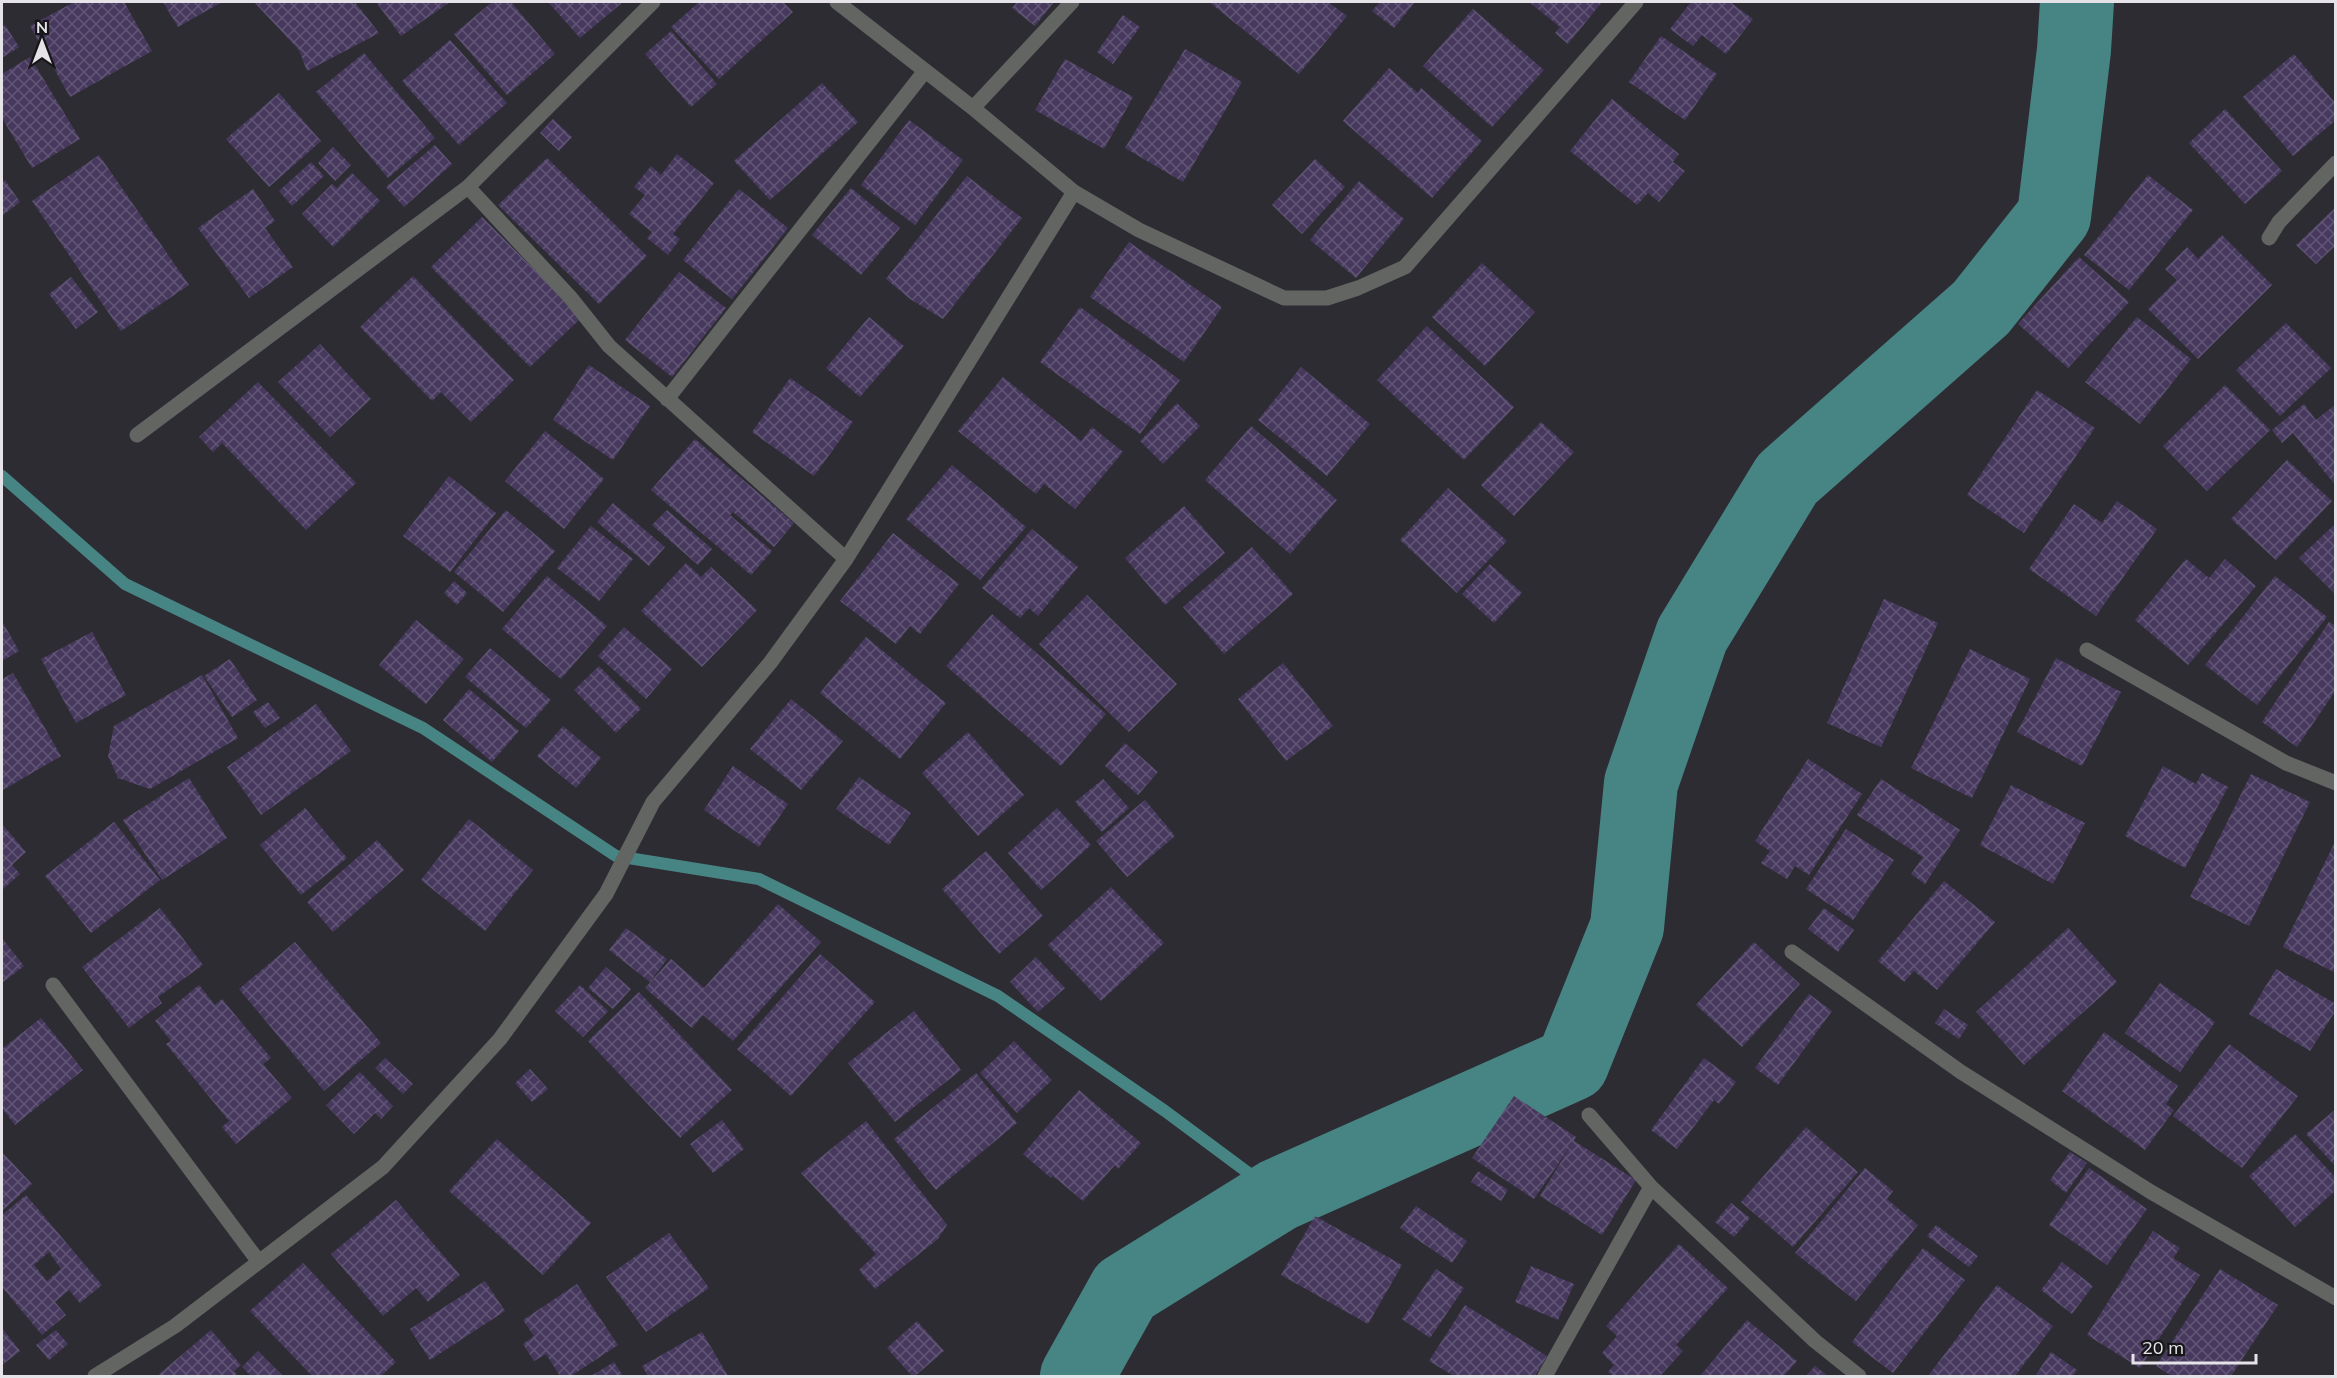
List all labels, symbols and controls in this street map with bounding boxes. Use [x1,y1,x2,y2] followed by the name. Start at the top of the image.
[12,12,72,72] north arrow
[36,17,48,37] text: N
[2133,1327,2256,1365] scale bar
[2142,1336,2184,1359] text: 20 m

